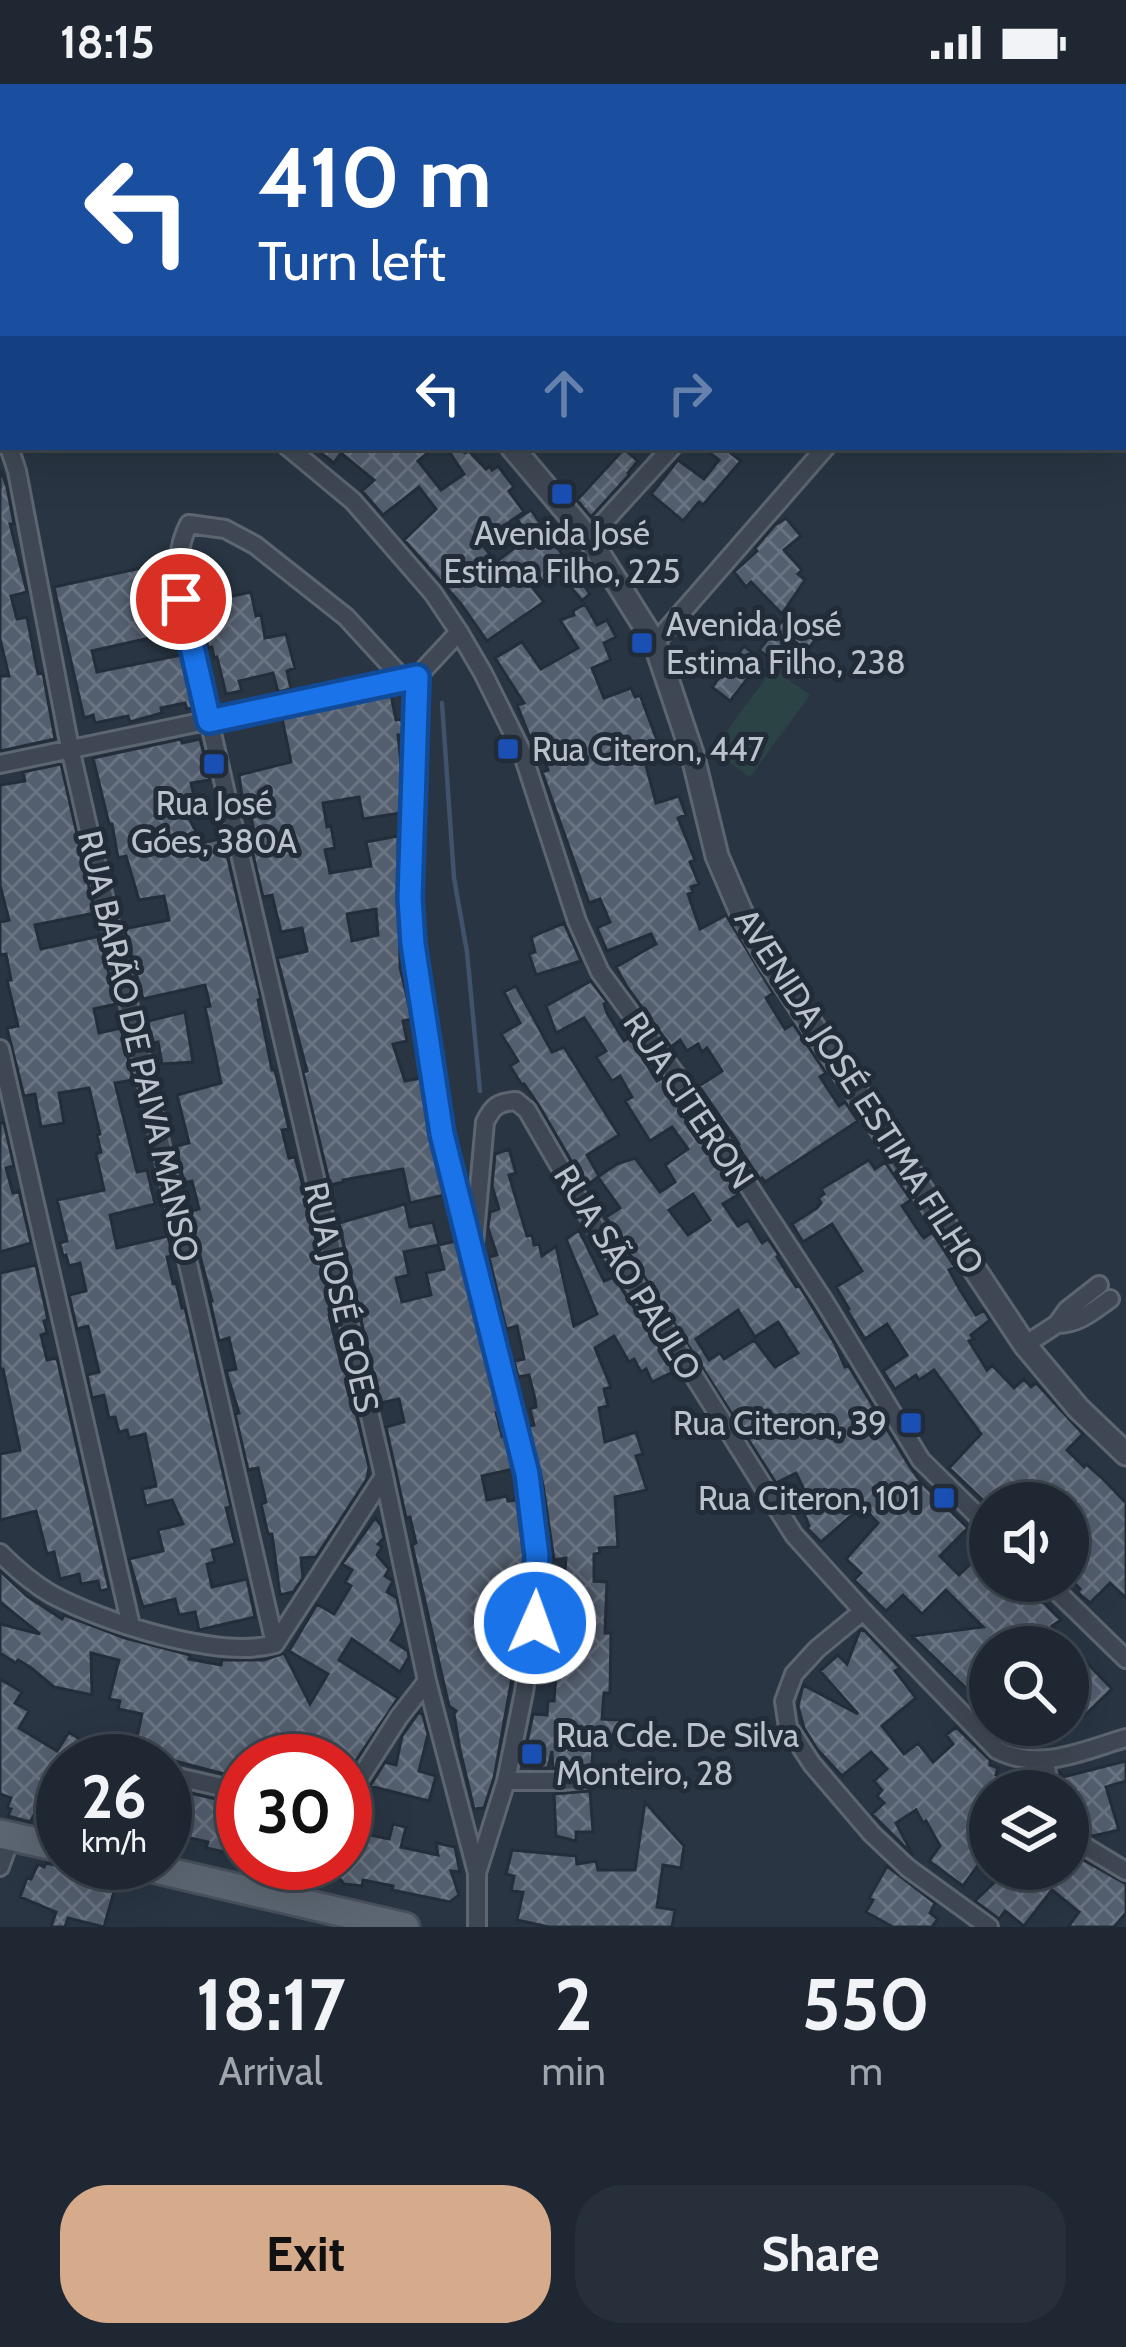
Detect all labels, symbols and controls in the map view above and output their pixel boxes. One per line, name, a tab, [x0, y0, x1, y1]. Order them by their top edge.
text: 18:15	[60, 15, 155, 69]
text: 410 m	[258, 126, 492, 228]
icon: left	[60, 132, 216, 288]
text: Turn left	[258, 228, 446, 294]
icon: left	[405, 360, 471, 426]
icon: ahead	[531, 360, 597, 426]
icon: right	[657, 360, 723, 426]
marker: Avenida José Estima Filho, 225	[549, 481, 575, 507]
place label: Avenida José Estima Filho, 225	[444, 513, 680, 591]
pin	[130, 548, 232, 650]
icon: arrive	[148, 566, 214, 632]
place label: Avenida José Estima Filho, 238	[666, 604, 906, 682]
marker: Avenida José Estima Filho, 238	[629, 630, 655, 656]
place label: Rua Citeron, 447	[532, 729, 765, 769]
marker: Rua Citeron, 447	[495, 736, 521, 762]
marker: Rua José Góes, 380A	[201, 751, 227, 777]
place label: Rua José Góes, 380A	[131, 783, 298, 861]
street label: RUA BARÃO DE PAIVA MANSO	[70, 827, 208, 1265]
street label: AVENIDA JOSÉ ESTIMA FILHO	[727, 901, 993, 1281]
street label: RUA CITERON	[615, 1004, 763, 1196]
street label: RUA SÃO PAULO	[546, 1157, 710, 1387]
street label: RUA JOSÉ GOES	[296, 1178, 388, 1416]
place label: Rua Citeron, 39	[673, 1403, 887, 1443]
marker: Rua Citeron, 39	[898, 1410, 924, 1436]
place label: Rua Citeron, 101	[698, 1478, 920, 1518]
map controls	[969, 1482, 1089, 1890]
button: sound	[969, 1482, 1089, 1602]
marker: Rua Citeron, 101	[931, 1485, 957, 1511]
position arrow	[472, 1560, 598, 1686]
button: search	[969, 1626, 1089, 1746]
place label: Rua Cde. De Silva Monteiro, 28	[556, 1715, 799, 1793]
speed limit sign: 30	[216, 1734, 372, 1890]
marker: Rua Cde. De Silva Monteiro, 28	[519, 1741, 545, 1767]
text: 26	[81, 1760, 147, 1833]
button: layers	[969, 1770, 1089, 1890]
text: km/h	[81, 1823, 147, 1860]
text: 18:17	[196, 1961, 345, 2048]
text: 2	[555, 1961, 593, 2048]
text: 550	[802, 1961, 930, 2048]
text: Arrival	[219, 2047, 323, 2095]
text: min	[541, 2047, 606, 2095]
text: m	[849, 2047, 883, 2095]
button: Exit	[60, 2185, 551, 2323]
button: Share	[575, 2185, 1066, 2323]

